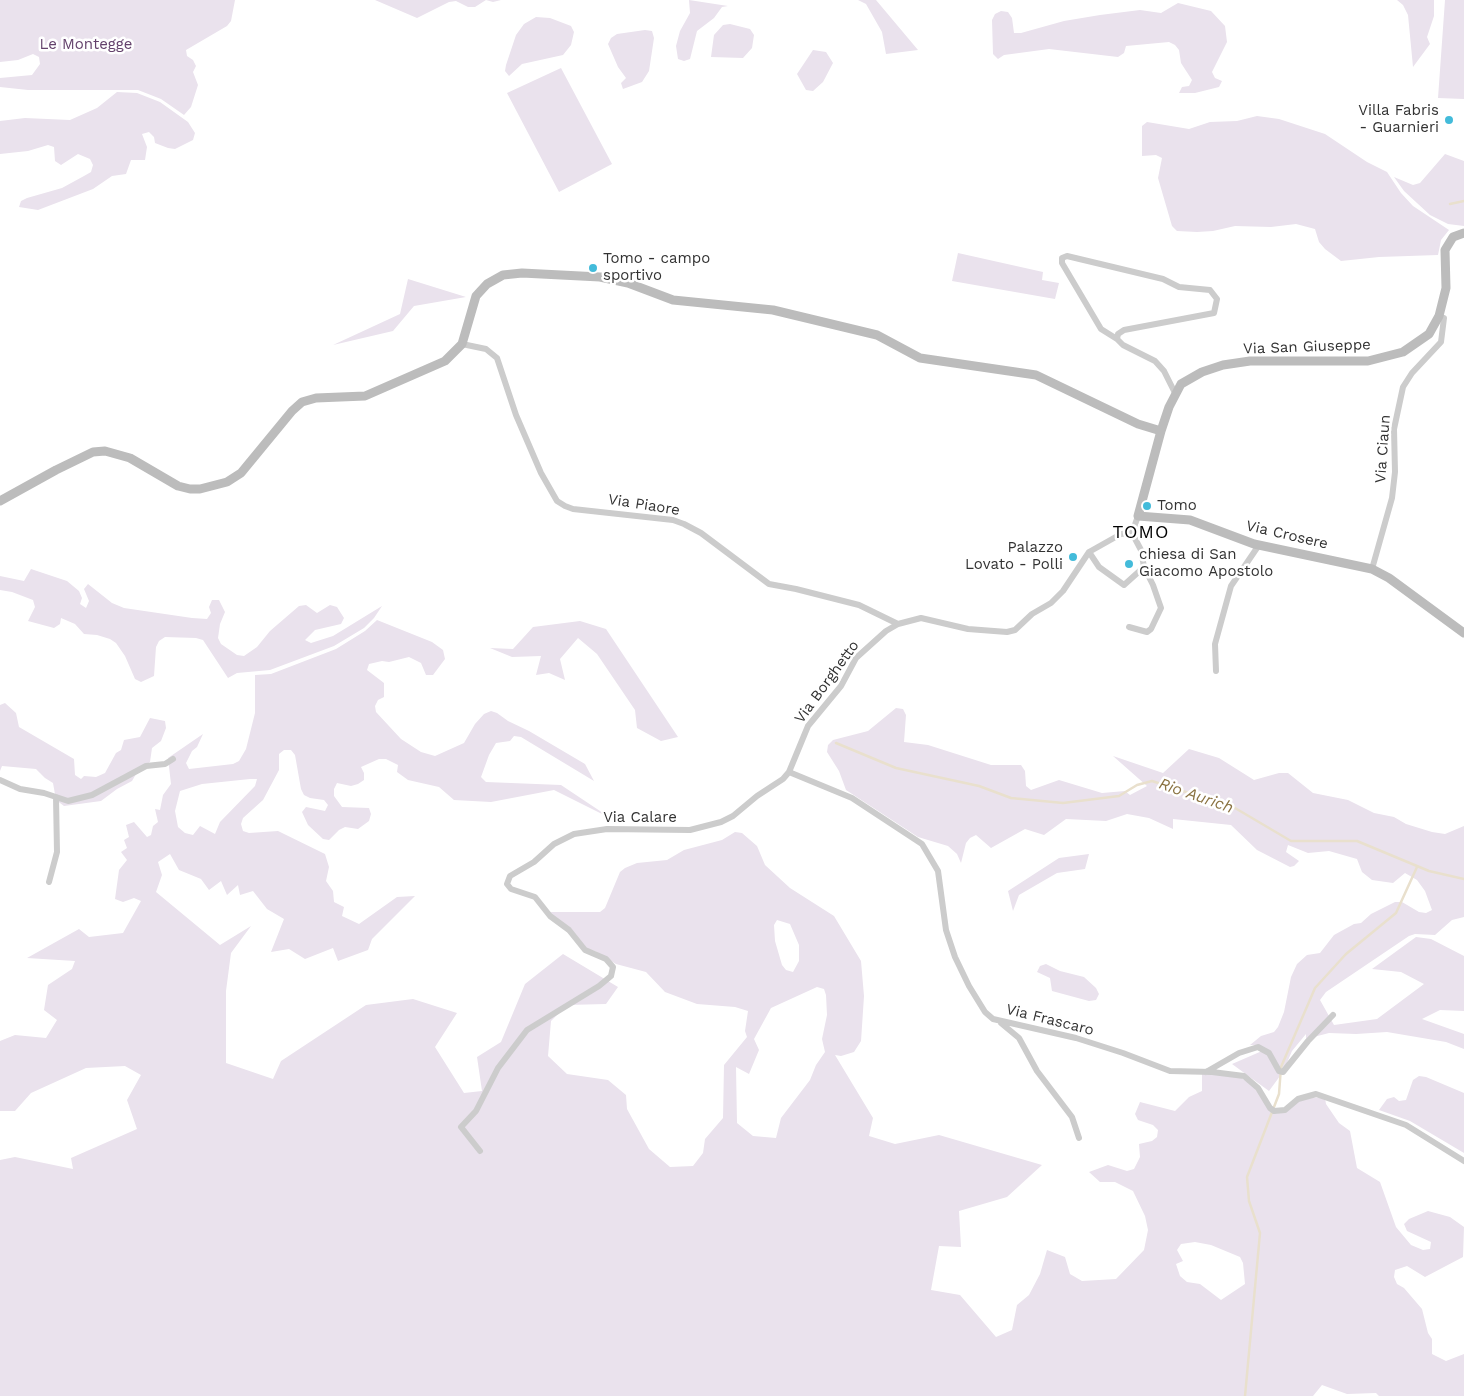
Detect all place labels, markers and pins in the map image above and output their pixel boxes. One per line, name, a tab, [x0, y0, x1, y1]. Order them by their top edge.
place label: Villa Fabris - Guarnieri	[1358, 102, 1439, 137]
marker: Villa Fabris - Guarnieri	[1443, 114, 1455, 126]
place label: Tomo - campo sportivo	[603, 250, 710, 285]
marker: Tomo - campo sportivo	[587, 262, 599, 274]
place label: Tomo	[1157, 497, 1197, 515]
marker: Tomo	[1141, 500, 1153, 512]
place label: Palazzo Lovato - Polli	[965, 539, 1063, 574]
place label: chiesa di San Giacomo Apostolo	[1139, 546, 1273, 581]
marker: Palazzo Lovato - Polli	[1067, 551, 1079, 563]
marker: chiesa di San Giacomo Apostolo	[1123, 558, 1135, 570]

